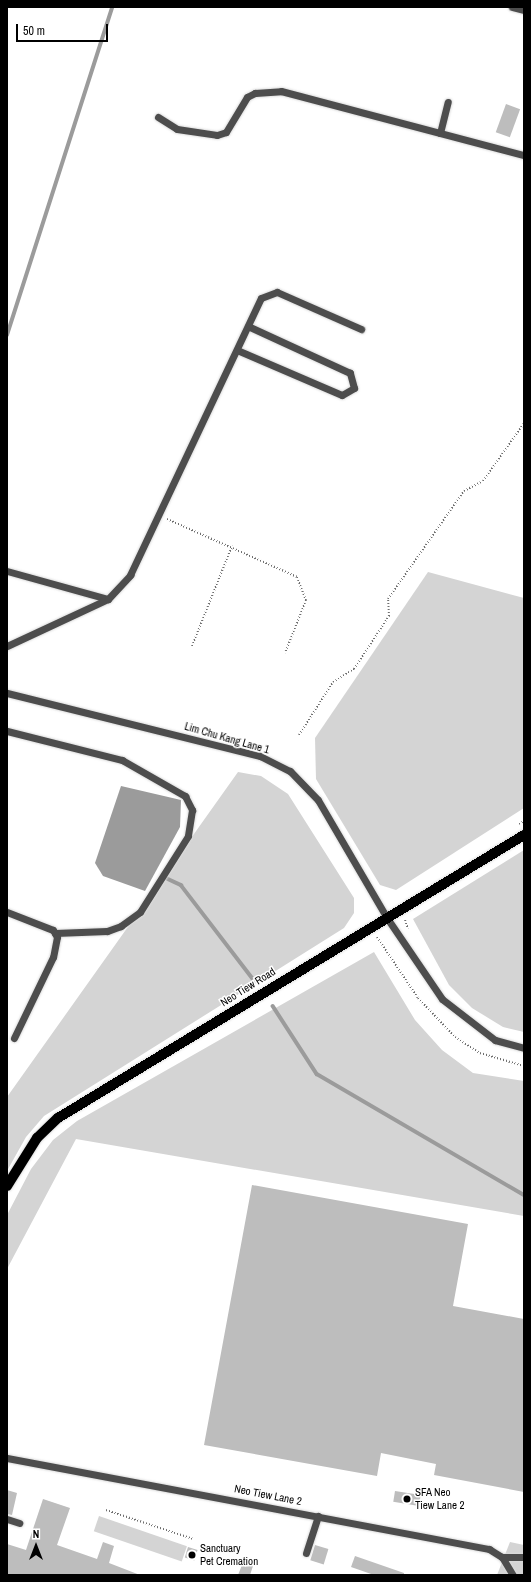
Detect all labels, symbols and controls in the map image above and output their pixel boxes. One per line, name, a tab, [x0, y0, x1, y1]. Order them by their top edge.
scale bar	[18, 16, 110, 42]
text: 50 m	[23, 23, 45, 39]
street label: Lim Chu Kang Lane 1	[183, 720, 271, 756]
street label: Neo Tiew Road	[218, 965, 278, 1009]
street label: Neo Tiew Lane 2	[233, 1482, 303, 1508]
place label: SFA Neo Tiew Lane 2	[415, 1486, 464, 1512]
marker: SFA Neo Tiew Lane 2	[402, 1494, 412, 1504]
north arrow	[16, 1526, 56, 1566]
text: N	[33, 1527, 39, 1541]
place label: Sanctuary Pet Cremation	[200, 1542, 258, 1568]
marker: Sanctuary Pet Cremation	[187, 1550, 197, 1560]

